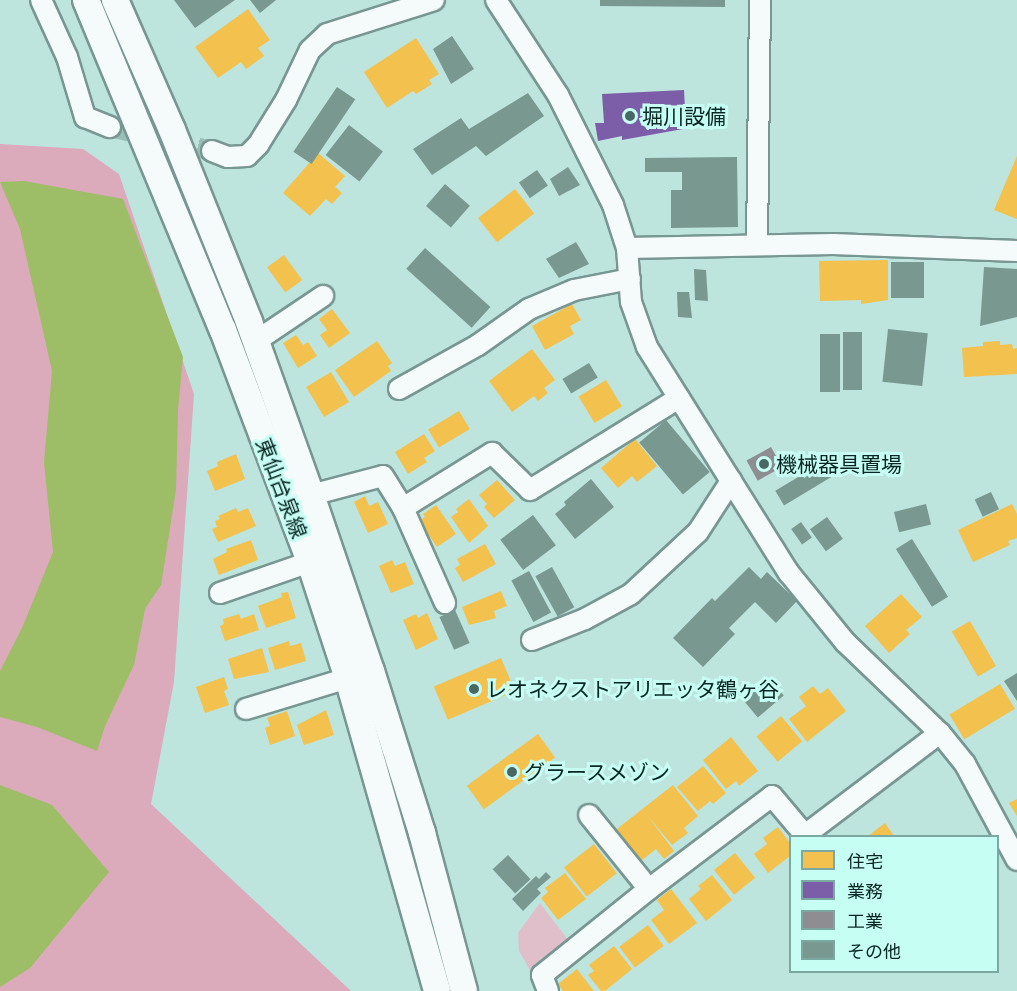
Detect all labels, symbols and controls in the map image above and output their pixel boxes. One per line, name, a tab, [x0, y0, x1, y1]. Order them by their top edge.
place label: 堀川設備	[642, 103, 726, 129]
marker: 堀川設備	[623, 109, 637, 123]
street label: 東仙台泉線	[251, 434, 313, 542]
place label: 機械器具置場	[776, 451, 902, 477]
marker: 機械器具置場	[757, 457, 771, 471]
place label: レオネクストアリエッタ鶴ヶ谷	[486, 676, 780, 702]
marker: レオネクストアリエッタ鶴ヶ谷	[467, 682, 481, 696]
place label: グラースメゾン	[524, 759, 671, 785]
marker: グラースメゾン	[505, 765, 519, 779]
legend	[789, 835, 999, 973]
text: 住宅	[847, 850, 883, 872]
text: 業務	[847, 880, 883, 902]
text: 工業	[847, 910, 883, 932]
text: その他	[847, 940, 901, 962]

